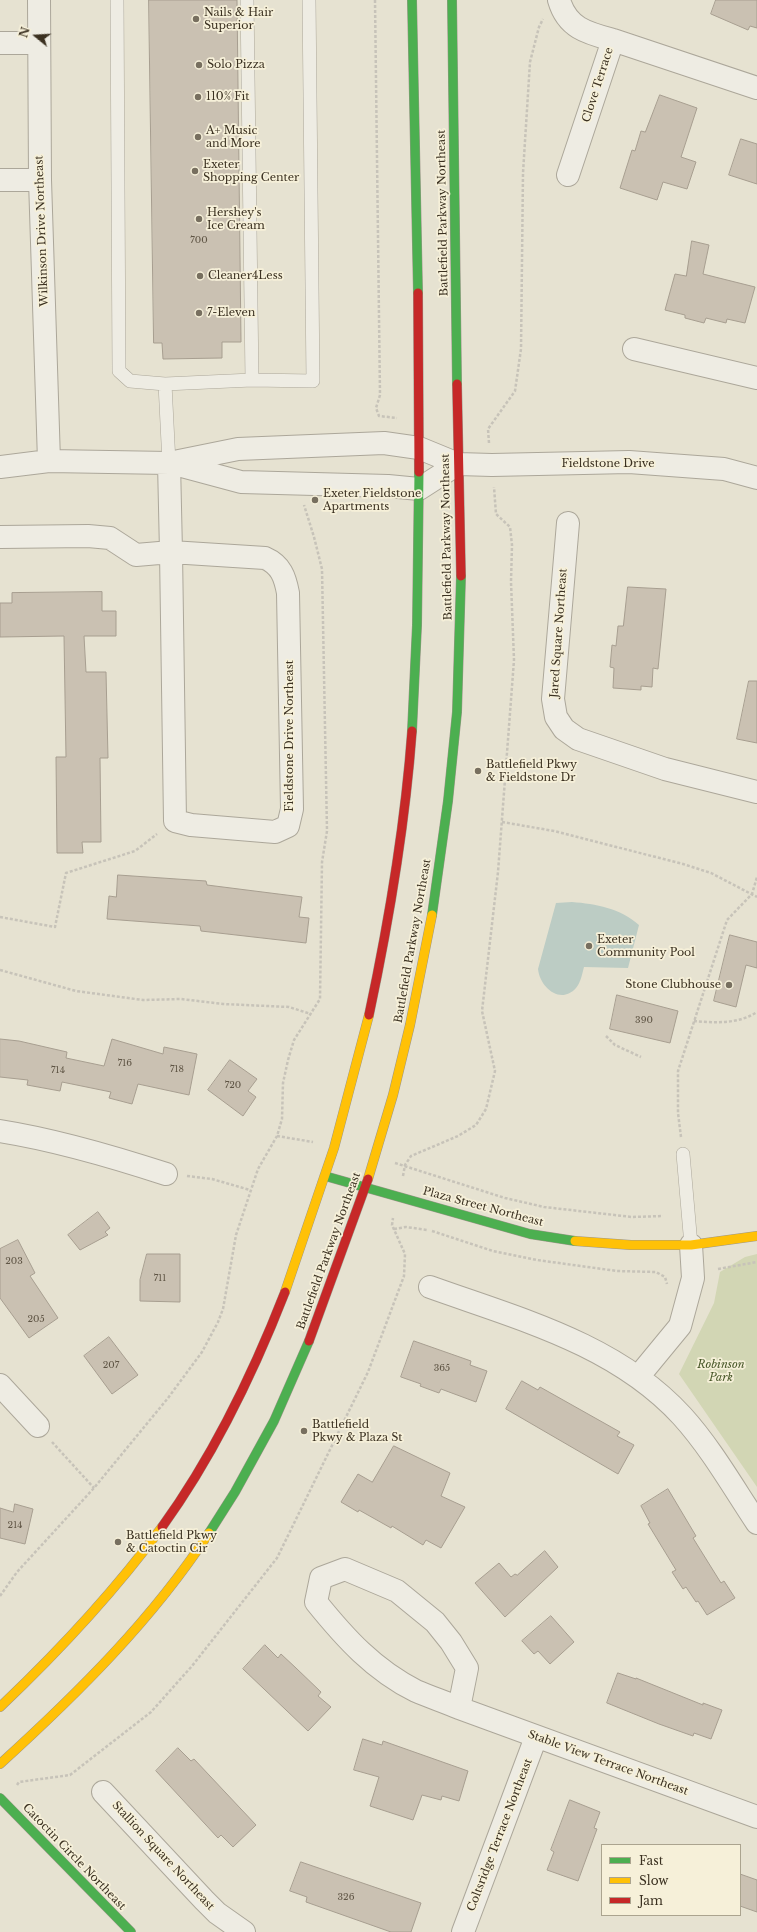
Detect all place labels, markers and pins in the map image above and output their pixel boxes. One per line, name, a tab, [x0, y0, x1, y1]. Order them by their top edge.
place label: Nails & Hair Superior	[204, 6, 273, 32]
marker: Nails & Hair Superior	[191, 14, 201, 24]
place label: Solo Pizza	[207, 58, 265, 72]
marker: Solo Pizza	[194, 60, 204, 70]
place label: 110% Fit	[206, 90, 249, 104]
marker: 110% Fit	[193, 92, 203, 102]
place label: A+ Music and More	[206, 124, 261, 150]
marker: A+ Music and More	[193, 132, 203, 142]
place label: Exeter Shopping Center	[203, 158, 299, 184]
marker: Exeter Shopping Center	[190, 166, 200, 176]
place label: Hershey's Ice Cream	[207, 206, 265, 232]
marker: Hershey's Ice Cream	[194, 214, 204, 224]
place label: Cleaner4Less	[208, 269, 283, 283]
marker: Cleaner4Less	[195, 271, 205, 281]
place label: 7-Eleven	[207, 306, 255, 320]
marker: 7-Eleven	[194, 308, 204, 318]
place label: Exeter Fieldstone Apartments	[323, 487, 421, 513]
marker: Exeter Fieldstone Apartments	[310, 495, 320, 505]
place label: Battlefield Pkwy & Fieldstone Dr	[486, 758, 577, 784]
marker: Battlefield Pkwy & Fieldstone Dr	[473, 766, 483, 776]
place label: Exeter Community Pool	[597, 933, 695, 959]
marker: Exeter Community Pool	[584, 941, 594, 951]
place label: Stone Clubhouse	[625, 978, 721, 992]
marker: Stone Clubhouse	[724, 980, 734, 990]
place label: Battlefield Pkwy & Plaza St	[312, 1418, 403, 1444]
marker: Battlefield Pkwy & Plaza St	[299, 1426, 309, 1436]
place label: Battlefield Pkwy & Catoctin Cir	[126, 1529, 217, 1555]
marker: Battlefield Pkwy & Catoctin Cir	[113, 1537, 123, 1547]

